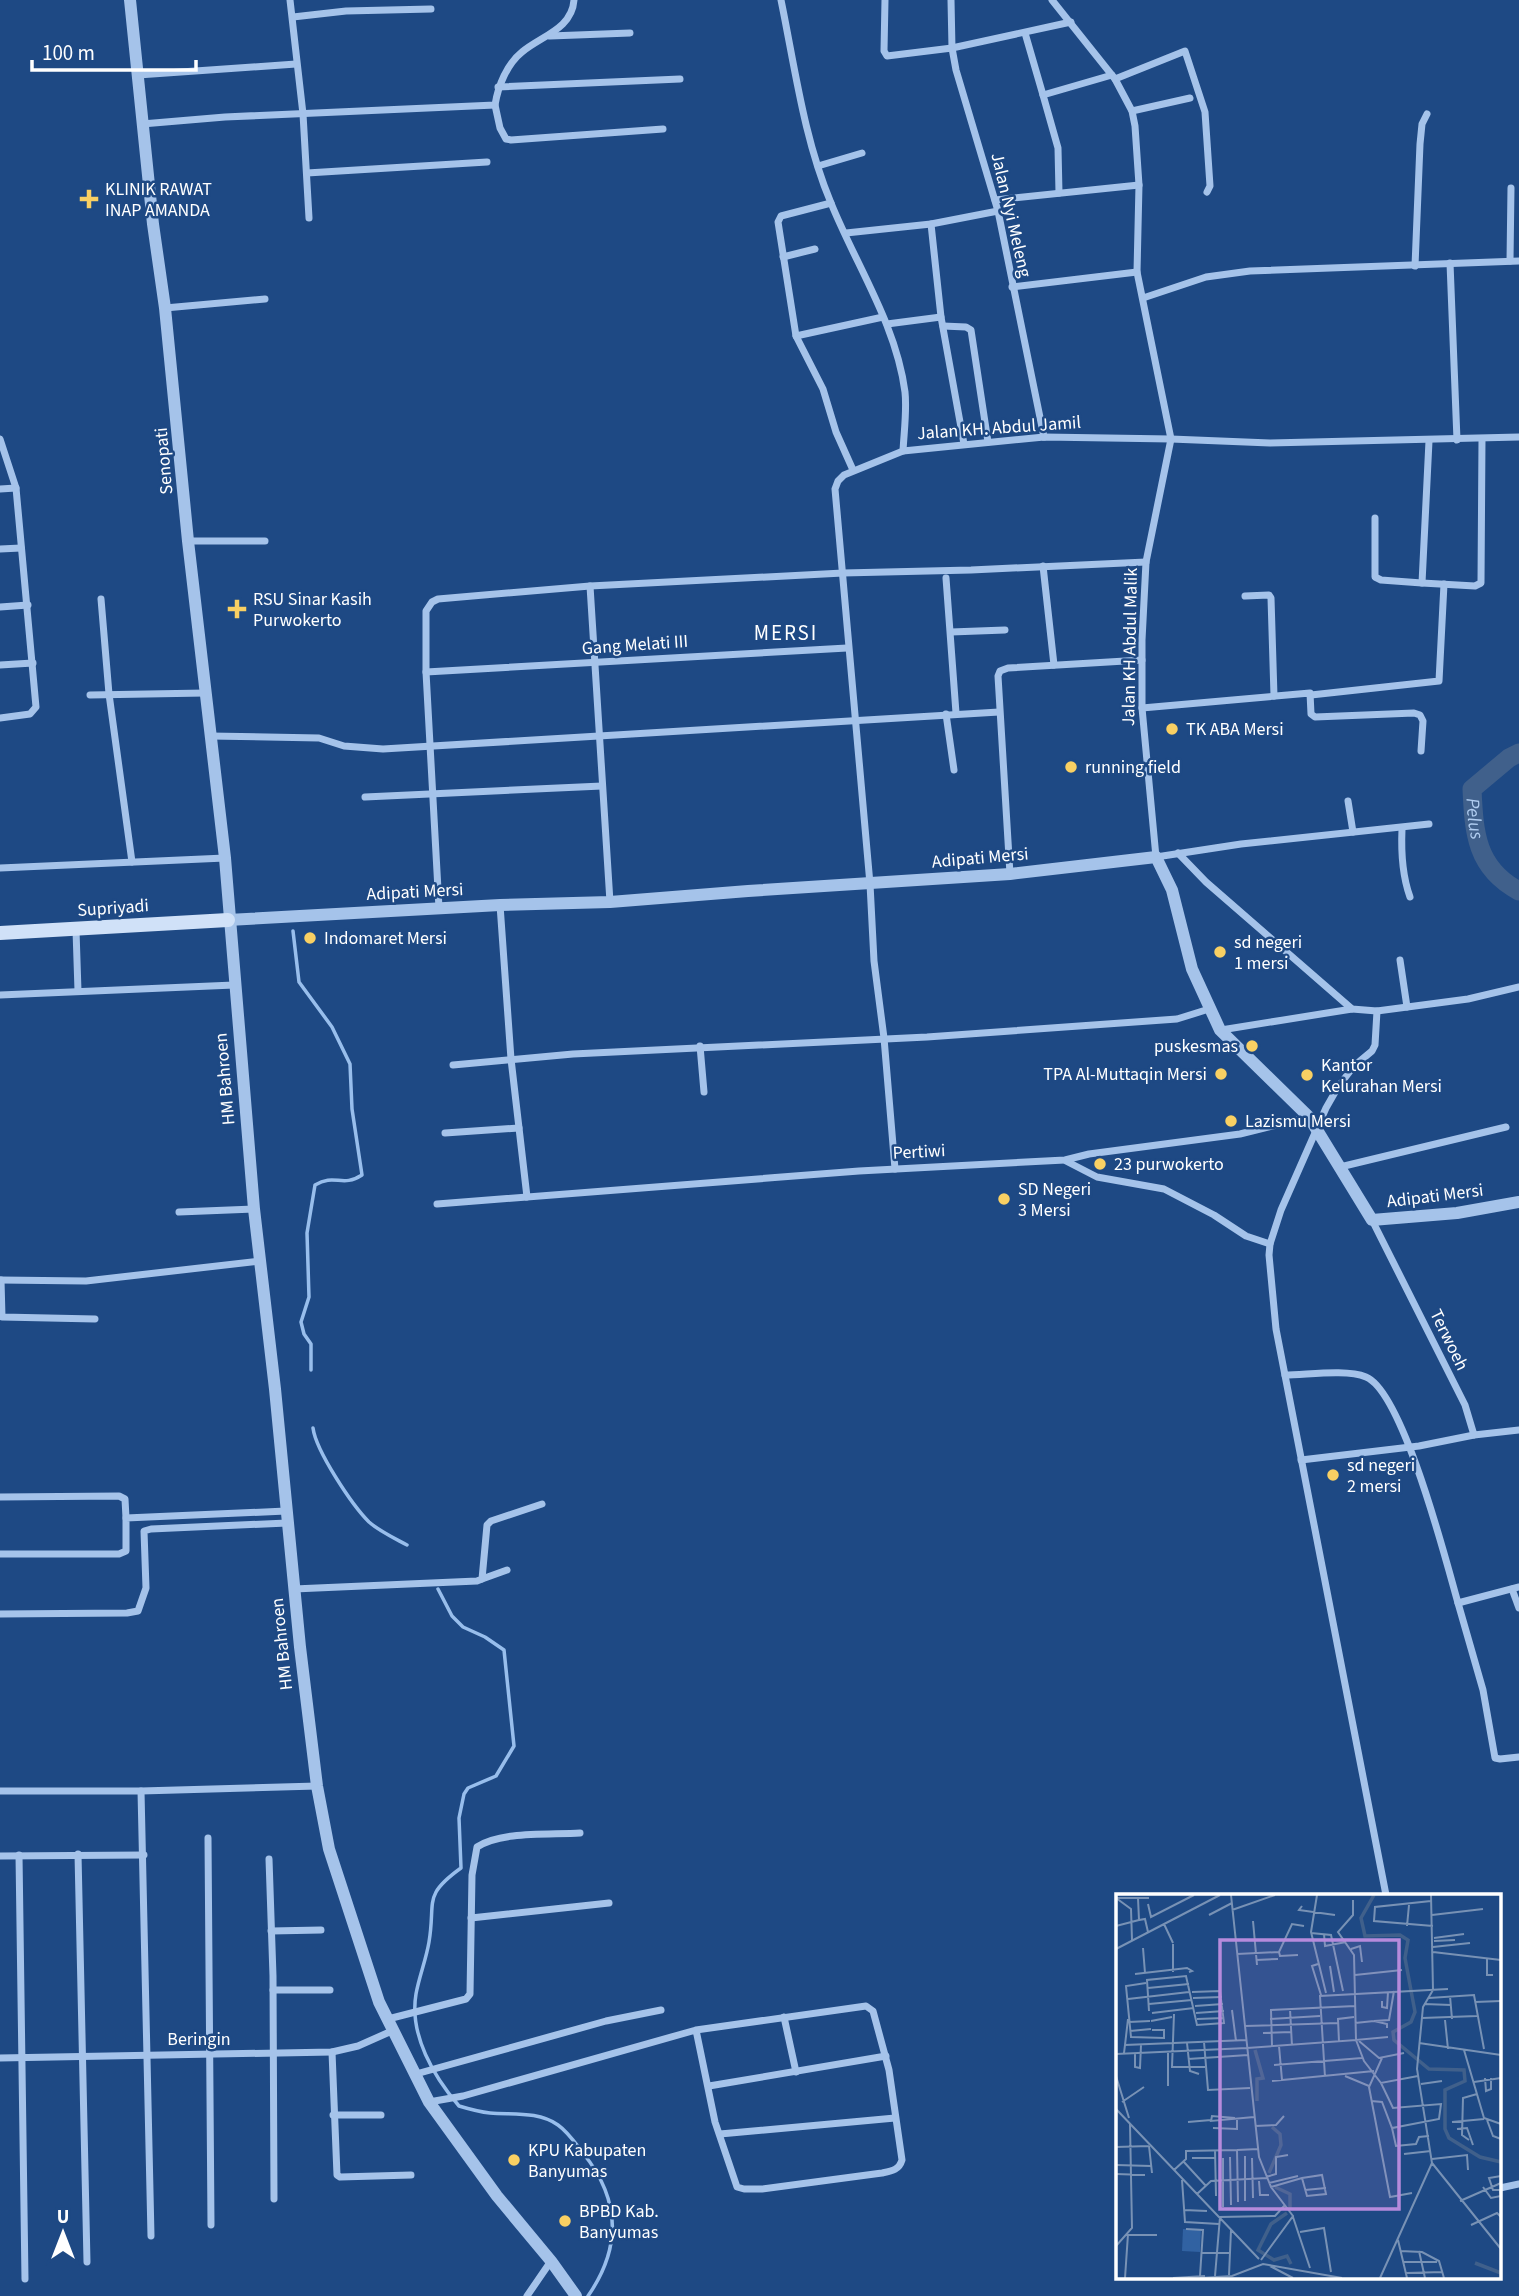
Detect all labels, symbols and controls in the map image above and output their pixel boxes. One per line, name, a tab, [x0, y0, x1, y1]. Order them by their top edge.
scale bar	[32, 28, 196, 72]
text: 100 m	[42, 38, 95, 68]
street label: Jalan Nyi Meleng	[984, 150, 1038, 280]
place label: KLINIK RAWAT INAP AMANDA	[105, 177, 212, 223]
marker: KLINIK RAWAT INAP AMANDA	[79, 189, 99, 209]
street label: Jalan KH. Abdul Jamil	[916, 410, 1082, 446]
street label: Senopati	[149, 426, 179, 496]
street label: Jalan KH Abdul Malik	[1116, 568, 1144, 726]
place label: RSU Sinar Kasih Purwokerto	[253, 587, 372, 633]
marker: RSU Sinar Kasih Purwokerto	[227, 599, 247, 619]
district label: MERSI	[754, 618, 818, 648]
street label: Gang Melati III	[581, 629, 689, 661]
place label: TK ABA Mersi	[1186, 717, 1284, 742]
marker: TK ABA Mersi	[1164, 721, 1180, 737]
place label: running field	[1085, 755, 1181, 780]
marker: running field	[1063, 759, 1079, 775]
water label: Pelus	[1459, 797, 1491, 842]
street label: Adipati Mersi	[931, 841, 1029, 875]
street label: Adipati Mersi	[366, 877, 464, 907]
street label: Supriyadi	[76, 893, 150, 923]
place label: Indomaret Mersi	[324, 926, 447, 951]
marker: Indomaret Mersi	[302, 930, 318, 946]
place label: sd negeri 1 mersi	[1234, 930, 1302, 976]
marker: sd negeri 1 mersi	[1212, 944, 1228, 960]
street label: HM Bahroen	[209, 1032, 241, 1126]
place label: puskesmas	[1154, 1034, 1238, 1059]
marker: puskesmas	[1244, 1038, 1260, 1054]
place label: Kantor Kelurahan Mersi	[1321, 1053, 1442, 1099]
place label: TPA Al-Muttaqin Mersi	[1043, 1062, 1207, 1087]
marker: TPA Al-Muttaqin Mersi	[1213, 1066, 1229, 1082]
marker: Kantor Kelurahan Mersi	[1299, 1067, 1315, 1083]
place label: Lazismu Mersi	[1245, 1109, 1351, 1134]
marker: Lazismu Mersi	[1223, 1113, 1239, 1129]
street label: Pertiwi	[892, 1138, 946, 1166]
place label: 23 purwokerto	[1114, 1152, 1224, 1177]
marker: 23 purwokerto	[1092, 1156, 1108, 1172]
place label: SD Negeri 3 Mersi	[1018, 1177, 1091, 1223]
street label: Adipati Mersi	[1385, 1178, 1485, 1214]
marker: SD Negeri 3 Mersi	[996, 1191, 1012, 1207]
street label: Terwoeh	[1423, 1305, 1475, 1375]
place label: sd negeri 2 mersi	[1347, 1453, 1415, 1499]
marker: sd negeri 2 mersi	[1325, 1467, 1341, 1483]
street label: HM Bahroen	[265, 1597, 299, 1691]
inset map	[1116, 1894, 1502, 2278]
street label: Beringin	[167, 2027, 231, 2052]
place label: KPU Kabupaten Banyumas	[528, 2138, 646, 2184]
marker: KPU Kabupaten Banyumas	[506, 2152, 522, 2168]
north arrow	[28, 2198, 98, 2268]
place label: BPBD Kab. Banyumas	[579, 2199, 659, 2245]
text: U	[57, 2204, 69, 2231]
marker: BPBD Kab. Banyumas	[557, 2213, 573, 2229]

